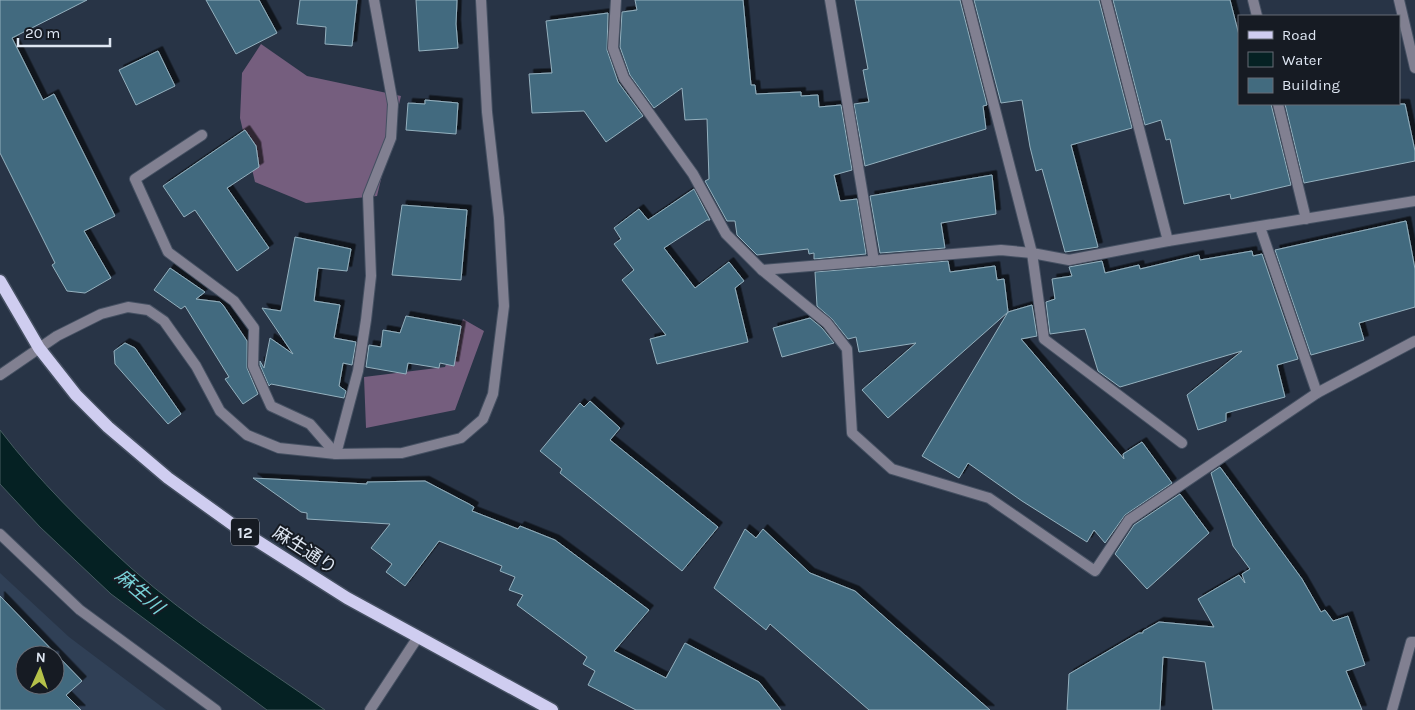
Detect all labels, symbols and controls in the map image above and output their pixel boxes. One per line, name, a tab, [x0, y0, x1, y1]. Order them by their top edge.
scale bar	[18, 15, 110, 47]
legend	[1238, 15, 1400, 105]
text: 20 m	[25, 24, 60, 42]
text: Road	[1282, 26, 1317, 44]
text: Water	[1282, 51, 1323, 69]
text: Building	[1282, 76, 1340, 94]
road number: 12	[231, 518, 259, 546]
street label: 麻生通り	[269, 521, 341, 579]
water label: 麻生川	[111, 565, 170, 620]
north arrow	[15, 645, 65, 695]
text: N	[35, 649, 46, 666]

